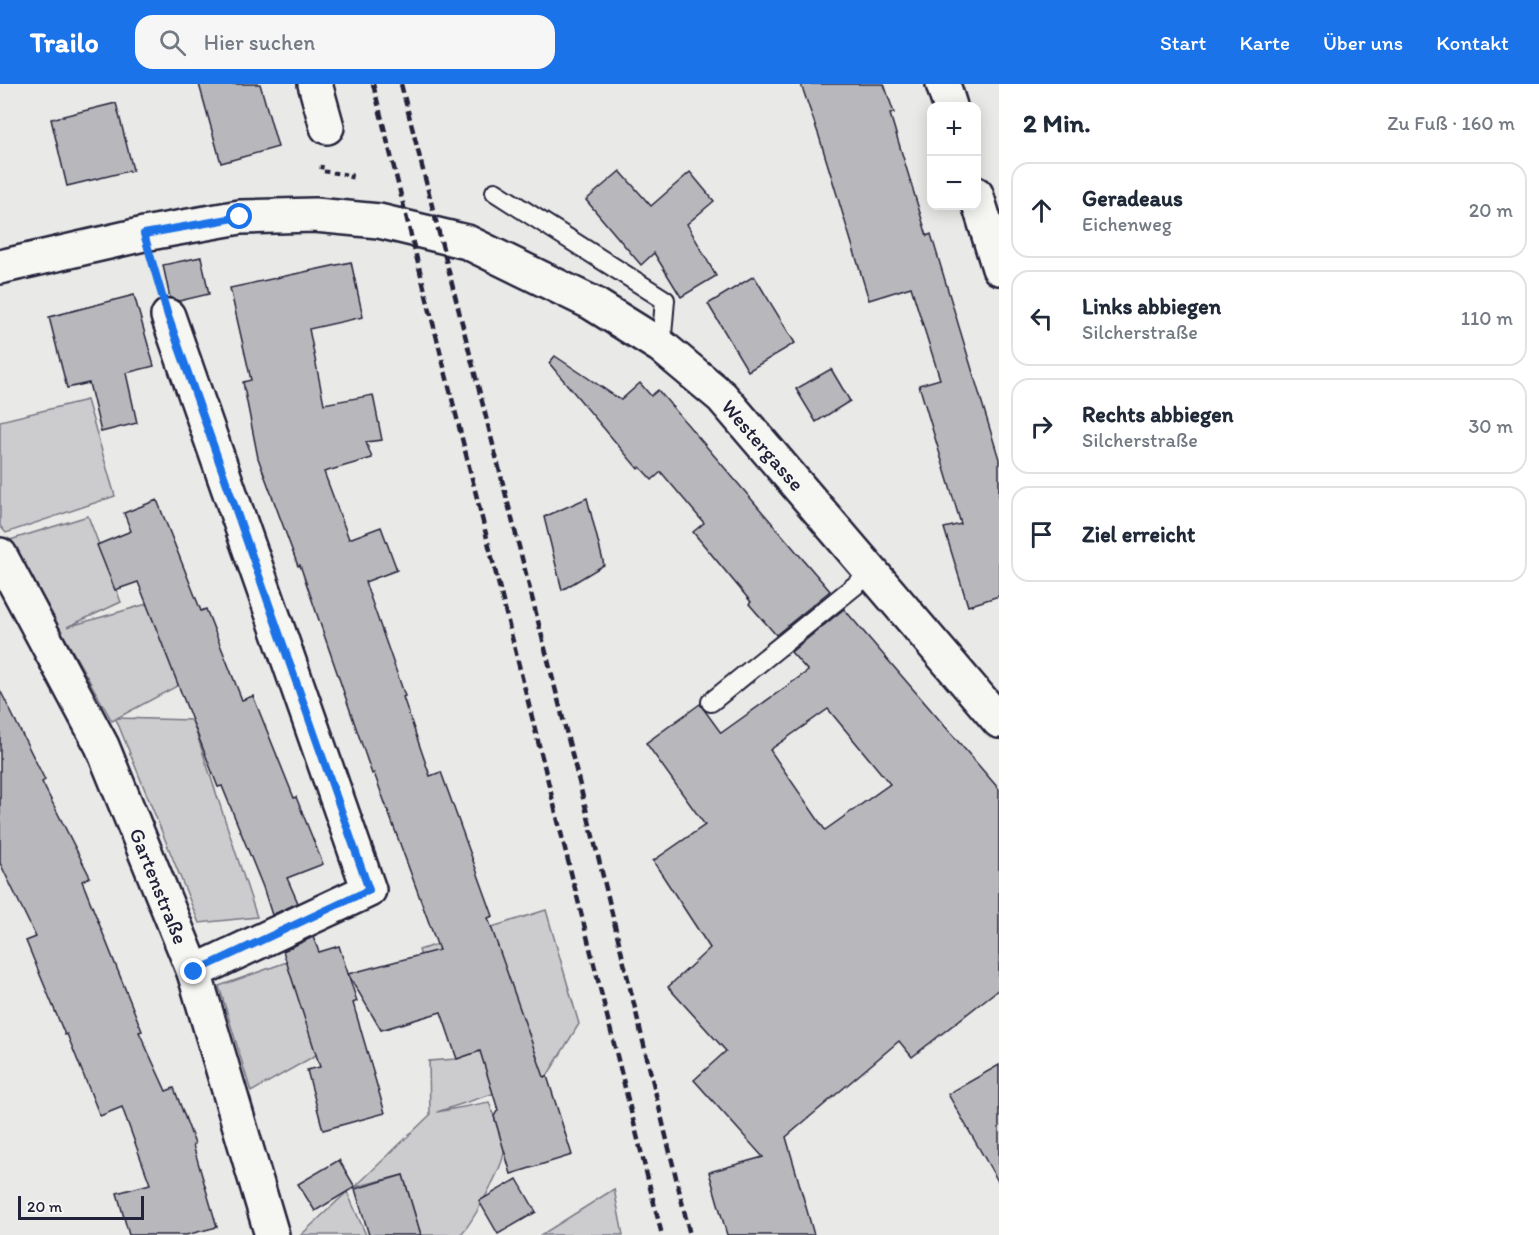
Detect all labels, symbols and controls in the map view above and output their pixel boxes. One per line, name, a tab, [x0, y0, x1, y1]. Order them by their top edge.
search box	[135, 15, 555, 69]
text: Trailo	[30, 25, 99, 59]
icon: search	[156, 26, 189, 59]
text: Hier suchen	[204, 29, 315, 56]
text: Start	[1160, 30, 1206, 55]
text: Karte	[1239, 30, 1290, 55]
text: Über uns	[1323, 30, 1403, 55]
text: Kontakt	[1436, 30, 1509, 55]
map controls	[927, 102, 981, 210]
button: +	[927, 102, 981, 156]
text: 2 Min.	[1023, 107, 1091, 139]
text: Zu Fuß · 160 m	[1387, 111, 1515, 135]
button: −	[927, 156, 981, 210]
text: Geradeaus	[1082, 185, 1183, 212]
icon: ahead	[1025, 194, 1058, 227]
text: 20 m	[1469, 198, 1513, 222]
route start	[226, 203, 252, 229]
text: Eichenweg	[1082, 212, 1172, 236]
text: Links abbiegen	[1082, 293, 1221, 320]
icon: left	[1025, 302, 1058, 335]
text: 110 m	[1461, 306, 1513, 330]
text: Silcherstraße	[1082, 320, 1198, 344]
street label: Westergasse	[716, 394, 810, 496]
text: Rechts abbiegen	[1082, 401, 1234, 428]
icon: right	[1025, 410, 1058, 443]
text: 30 m	[1468, 414, 1513, 438]
text: Silcherstraße	[1082, 428, 1198, 452]
icon: arrive	[1025, 518, 1058, 551]
text: Ziel erreicht	[1082, 521, 1195, 548]
street label: Gartenstraße	[124, 824, 194, 948]
route end	[180, 958, 206, 984]
scale bar	[18, 1193, 144, 1220]
text: 20 m	[27, 1197, 62, 1216]

